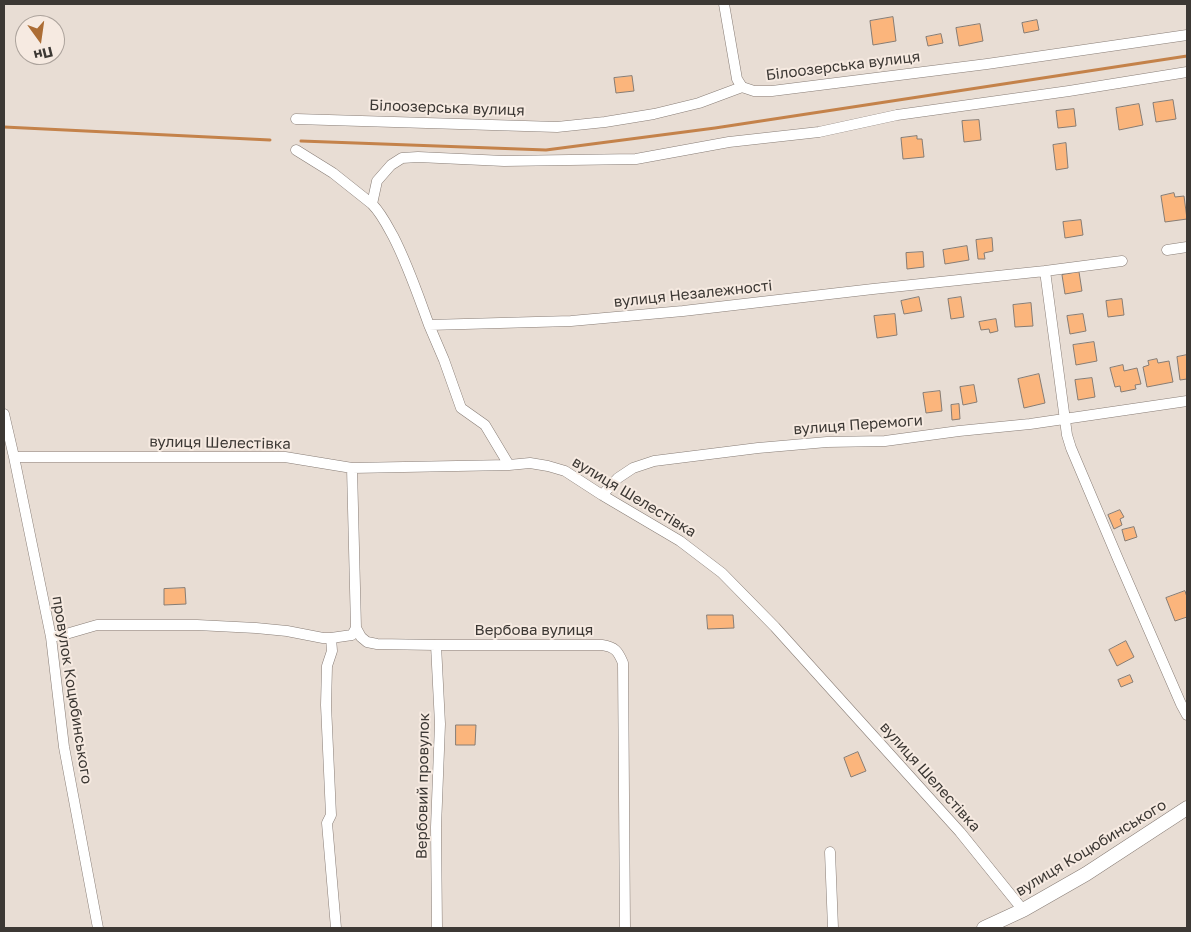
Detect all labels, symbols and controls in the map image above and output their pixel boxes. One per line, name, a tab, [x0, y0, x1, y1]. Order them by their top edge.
north arrow	[15, 15, 65, 65]
text: Пн	[32, 44, 55, 65]
street label: Білоозерська вулиця	[765, 48, 921, 84]
street label: Білоозерська вулиця	[369, 96, 525, 120]
street label: вулиця Незалежності	[613, 277, 773, 311]
street label: вулиця Перемоги	[793, 411, 923, 439]
street label: вулиця Шелестівка	[149, 433, 291, 453]
street label: вулиця Шелестівка	[569, 453, 699, 541]
street label: провулок Коцюбинського	[48, 595, 96, 785]
street label: Вербова вулиця	[475, 621, 593, 639]
street label: Вербовий провулок	[413, 713, 433, 859]
street label: вулиця Шелестівка	[876, 718, 984, 836]
street label: вулиця Коцюбинського	[1012, 796, 1170, 900]

